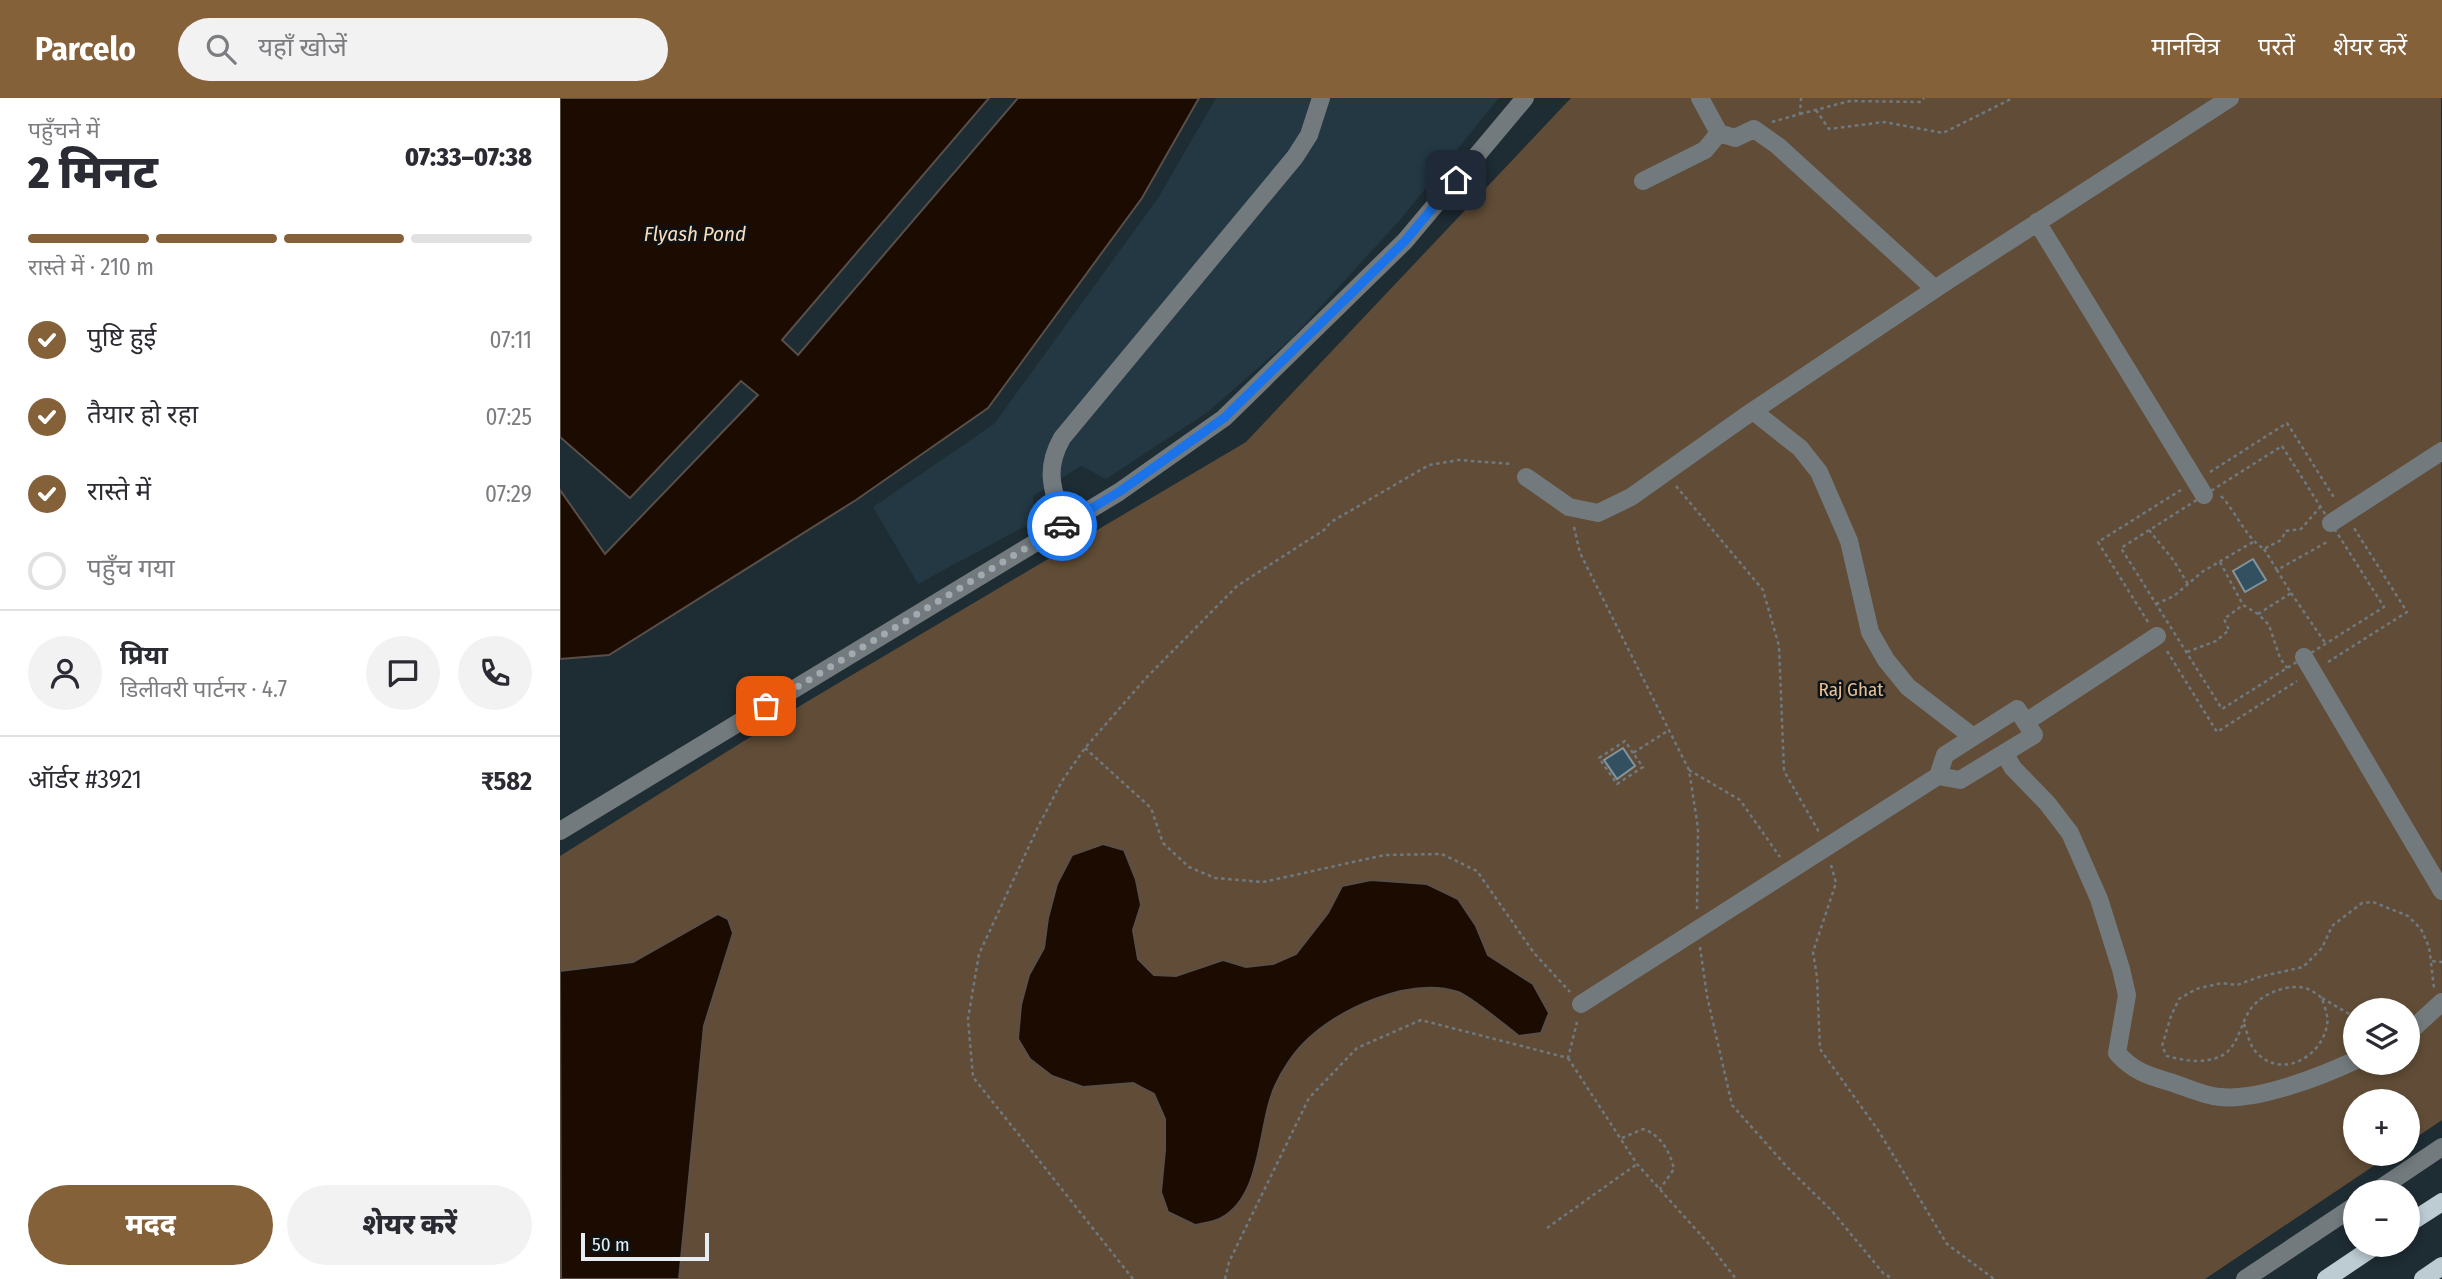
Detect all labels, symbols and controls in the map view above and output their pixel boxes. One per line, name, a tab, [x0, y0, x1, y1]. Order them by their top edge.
search box	[178, 18, 668, 81]
text: Parcelo	[35, 29, 136, 69]
icon: search	[202, 30, 240, 68]
text: यहाँ खोजें	[258, 32, 347, 63]
text: मानचित्र	[2151, 33, 2220, 61]
text: परतें	[2258, 33, 2295, 61]
text: शेयर करें	[2333, 33, 2407, 61]
text: पहुँचने में	[28, 116, 100, 144]
text: 07:33–07:38	[405, 142, 532, 173]
text: 2 मिनट	[28, 145, 158, 200]
pin	[1426, 150, 1486, 210]
icon: home	[1437, 161, 1475, 199]
water label: Flyash Pond	[644, 221, 746, 247]
text: रास्ते में · 210 m	[28, 253, 154, 281]
icon: check	[28, 321, 66, 359]
text: पुष्टि हुई	[87, 322, 156, 353]
text: 07:11	[490, 326, 532, 354]
icon: check	[28, 398, 66, 436]
text: तैयार हो रहा	[87, 399, 198, 430]
text: 07:25	[486, 403, 532, 431]
icon: check	[28, 475, 66, 513]
text: रास्ते में	[87, 476, 151, 507]
text: 07:29	[485, 480, 532, 508]
courier	[1027, 491, 1097, 561]
icon: car	[1043, 507, 1081, 545]
text: पहुँच गया	[87, 553, 175, 584]
button: person	[28, 636, 102, 710]
button: chat	[366, 636, 440, 710]
button: phone	[458, 636, 532, 710]
text: प्रिया	[120, 640, 168, 671]
text: डिलीवरी पार्टनर · 4.7	[120, 675, 287, 703]
pin	[736, 676, 796, 736]
park label: Raj Ghat	[1819, 678, 1884, 701]
icon: bag	[747, 687, 785, 725]
text: ऑर्डर #3921	[28, 764, 142, 795]
text: ₹582	[481, 766, 532, 797]
map controls	[2343, 998, 2420, 1257]
button: layers	[2343, 998, 2420, 1075]
button: +	[2343, 1089, 2420, 1166]
button: −	[2343, 1180, 2420, 1257]
button: मदद	[28, 1185, 273, 1265]
button: शेयर करें	[287, 1185, 532, 1265]
scale bar	[581, 1230, 709, 1262]
text: 50 m	[592, 1233, 630, 1256]

